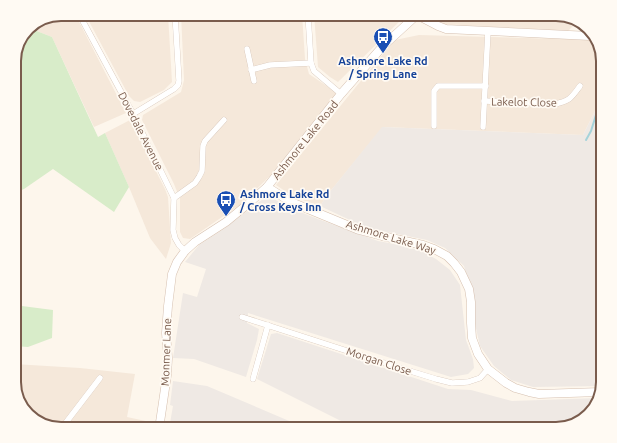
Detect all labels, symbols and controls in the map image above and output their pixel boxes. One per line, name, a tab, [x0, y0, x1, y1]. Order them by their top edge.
bus stop icon: Ashmore Lake Rd / Spring Lane	[372, 26, 394, 54]
place label: Ashmore Lake Rd / Spring Lane	[338, 55, 428, 80]
street label: Dovedale Avenue	[116, 90, 166, 172]
street label: Lakelot Close	[491, 95, 557, 109]
street label: Ashmore Lake Road	[270, 98, 340, 182]
place label: Ashmore Lake Rd / Cross Keys Inn	[239, 188, 329, 213]
bus stop icon: Ashmore Lake Rd / Cross Keys Inn	[215, 189, 237, 217]
street label: Ashmore Lake Way	[345, 218, 438, 257]
street label: Monmer Lane	[159, 318, 173, 386]
street label: Morgan Close	[345, 345, 413, 377]

